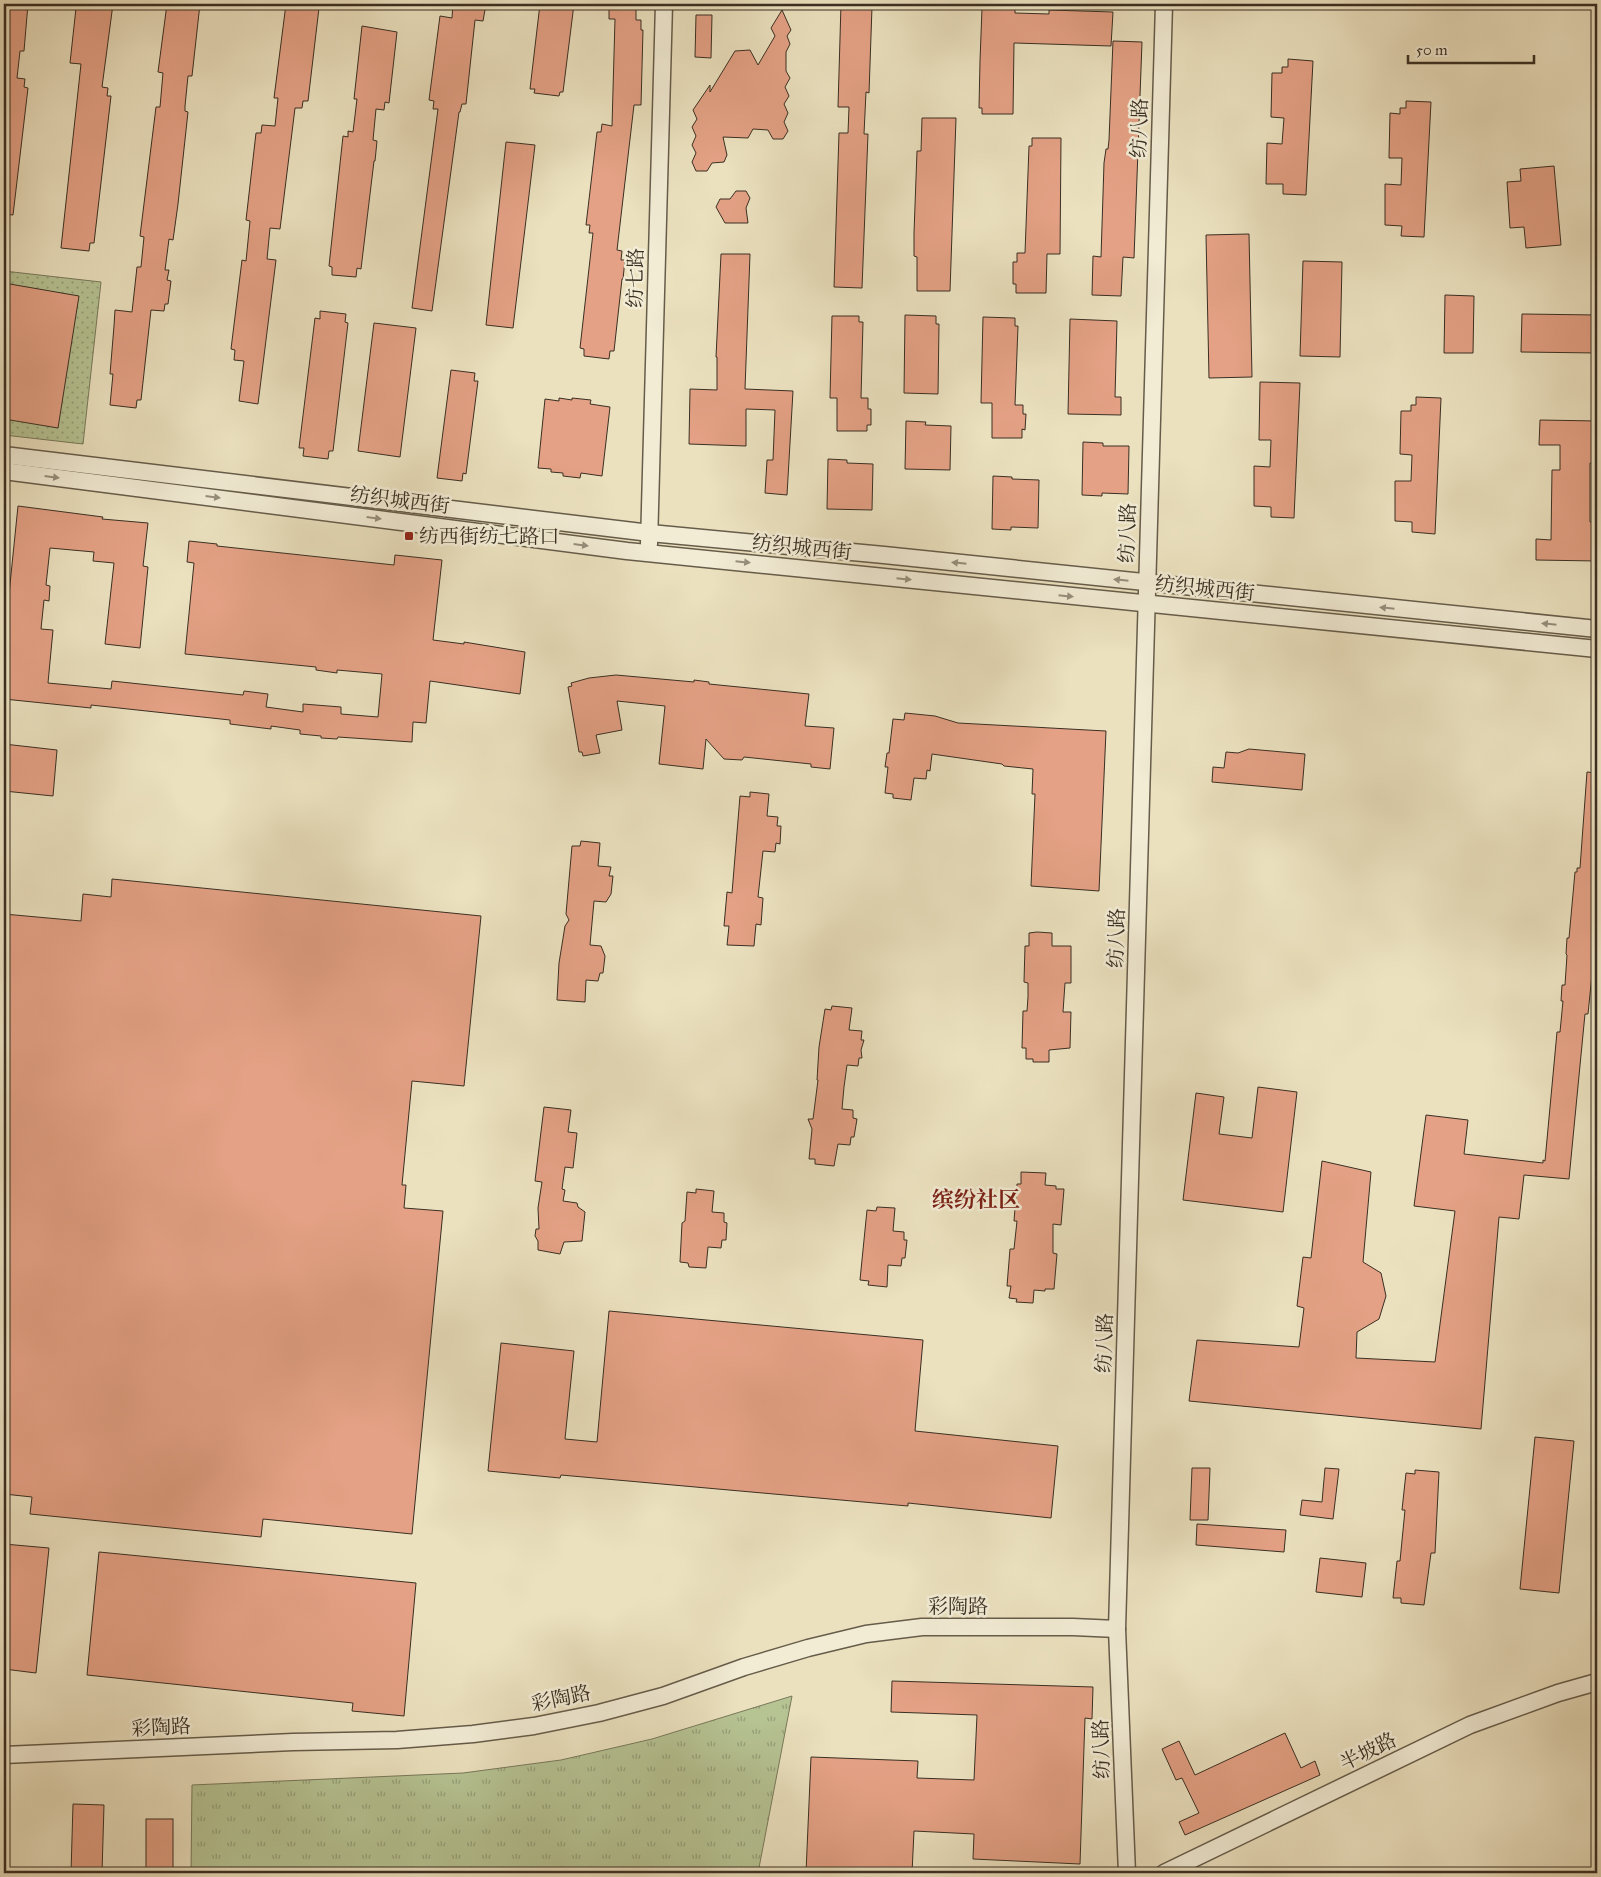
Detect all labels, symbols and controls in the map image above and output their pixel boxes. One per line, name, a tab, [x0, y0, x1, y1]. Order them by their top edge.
scale bar	[1408, 32, 1535, 64]
text: 50 m	[1416, 41, 1448, 59]
street label: 纺八路	[1126, 98, 1152, 158]
street label: 纺七路	[622, 248, 648, 308]
one-way arrow	[44, 473, 60, 481]
street label: 纺织城西街	[349, 482, 451, 518]
one-way arrow	[206, 494, 222, 502]
street label: 纺八路	[1114, 503, 1140, 563]
one-way arrow	[367, 514, 383, 522]
place label: 纺西街纺七路口	[419, 524, 559, 548]
marker: 纺西街纺七路口	[403, 530, 415, 542]
street label: 纺织城西街	[751, 530, 853, 564]
one-way arrow	[574, 541, 590, 549]
one-way arrow	[735, 559, 751, 567]
one-way arrow	[951, 559, 967, 567]
street label: 纺织城西街	[1154, 571, 1256, 605]
one-way arrow	[897, 575, 913, 583]
one-way arrow	[1113, 576, 1129, 584]
one-way arrow	[1058, 592, 1074, 600]
one-way arrow	[1379, 604, 1395, 612]
one-way arrow	[1540, 620, 1556, 628]
street label: 纺八路	[1103, 908, 1129, 968]
district label: 缤纷社区	[932, 1186, 1020, 1213]
street label: 纺八路	[1091, 1313, 1117, 1373]
street label: 彩陶路	[928, 1594, 988, 1618]
street label: 彩陶路	[529, 1680, 593, 1716]
street label: 彩陶路	[130, 1713, 192, 1741]
street label: 纺八路	[1088, 1719, 1114, 1779]
street label: 半坡路	[1336, 1727, 1400, 1775]

